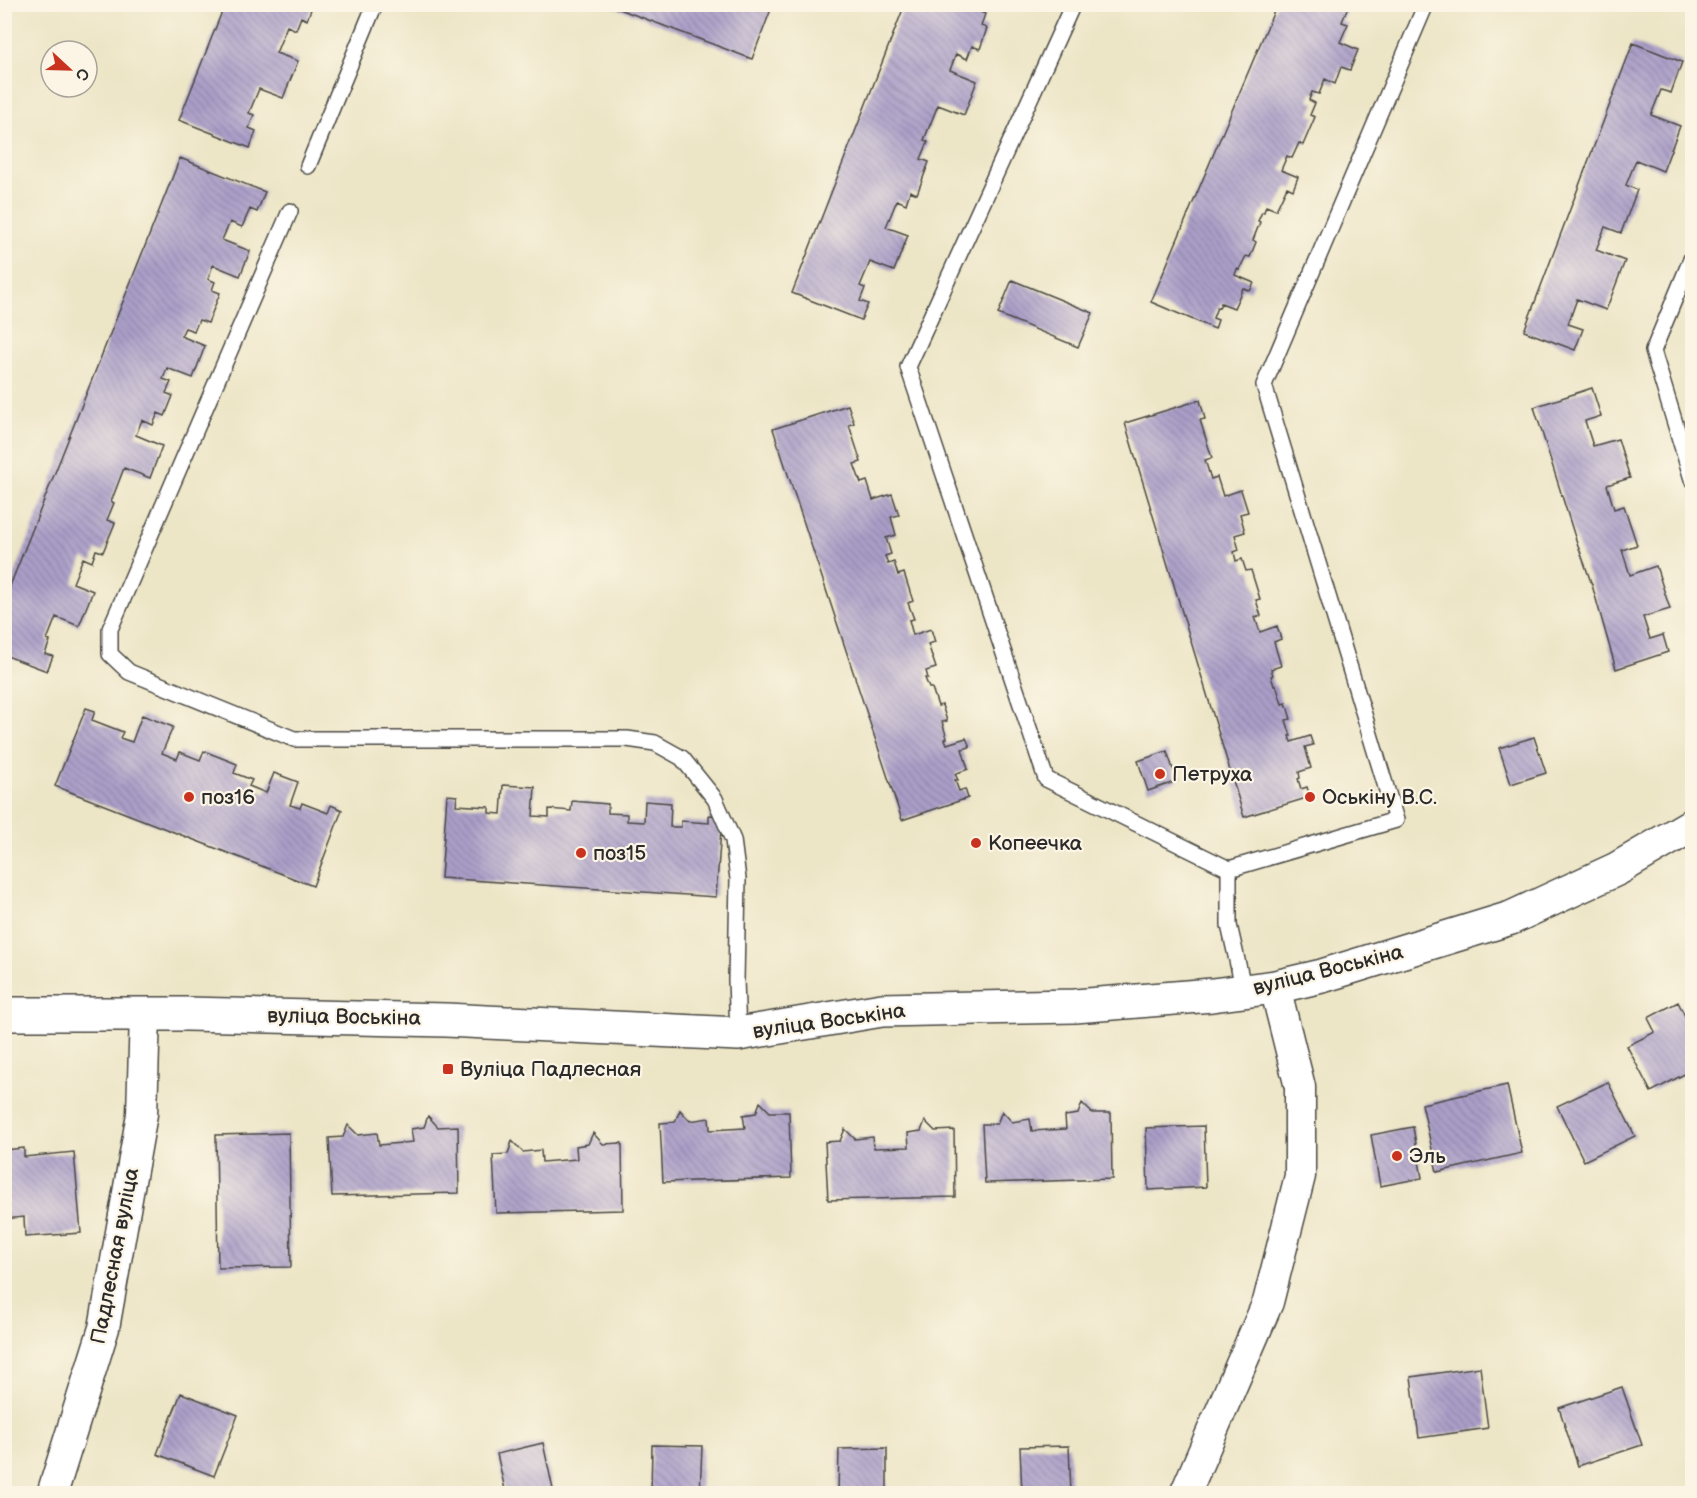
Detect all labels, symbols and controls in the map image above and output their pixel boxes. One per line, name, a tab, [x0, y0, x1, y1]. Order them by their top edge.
north arrow	[39, 39, 99, 99]
text: С	[71, 65, 92, 83]
place label: Петруха	[1172, 762, 1253, 787]
marker: Петруха	[1153, 767, 1167, 781]
place label: поз16	[201, 785, 255, 810]
place label: Оськіну В.С.	[1322, 785, 1437, 810]
marker: поз16	[182, 790, 196, 804]
marker: Оськіну В.С.	[1303, 790, 1317, 804]
place label: Копеечка	[988, 831, 1083, 856]
marker: Копеечка	[969, 836, 983, 850]
place label: поз15	[593, 841, 646, 866]
marker: поз15	[574, 846, 588, 860]
street label: вуліца Воськіна	[1250, 939, 1406, 1001]
street label: вуліца Воськіна	[751, 998, 907, 1044]
street label: вуліца Воськіна	[267, 1003, 422, 1031]
place label: Вуліца Падлесная	[460, 1057, 641, 1082]
marker: Вуліца Падлесная	[441, 1062, 455, 1076]
place label: Эль	[1409, 1144, 1446, 1169]
marker: Эль	[1390, 1149, 1404, 1163]
street label: Падлесная вуліца	[86, 1165, 144, 1346]

